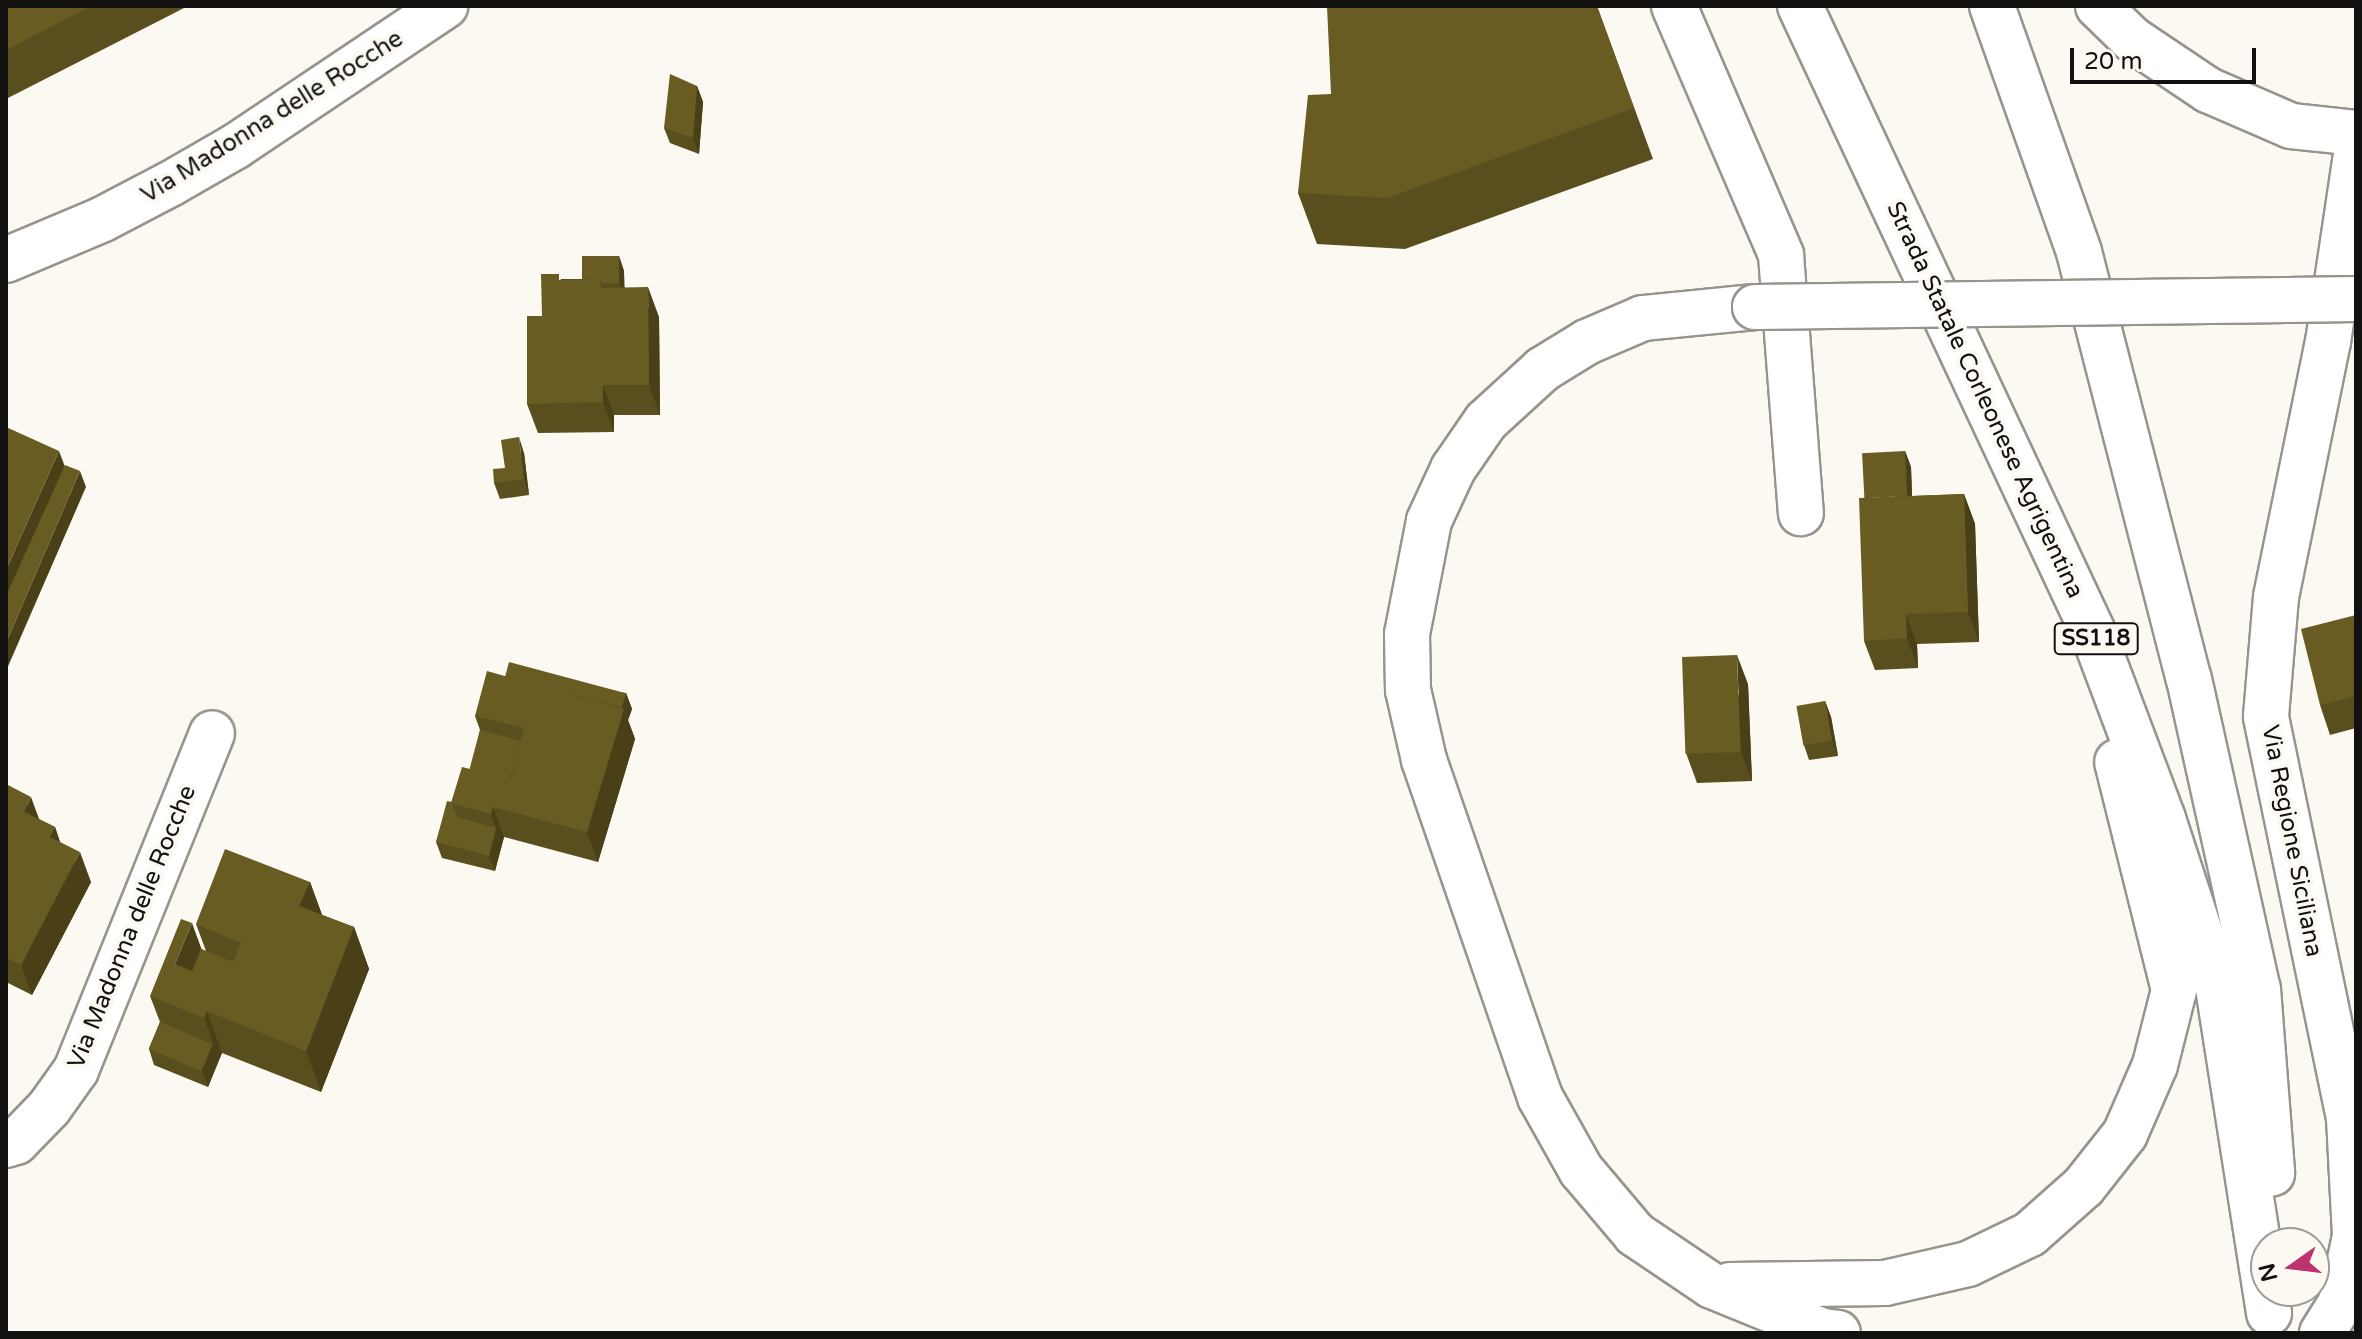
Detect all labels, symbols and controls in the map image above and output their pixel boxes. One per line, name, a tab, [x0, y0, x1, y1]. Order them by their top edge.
street label: Via Madonna delle Rocche	[136, 24, 408, 210]
scale bar	[2074, 32, 2260, 82]
text: 20 m	[2084, 47, 2142, 76]
street label: Strada Statale Corleonese Agrigentina	[1880, 197, 2090, 603]
road number: SS118	[2052, 621, 2140, 657]
street label: Via Regione Siciliana	[2255, 723, 2329, 959]
street label: Via Madonna delle Rocche	[62, 781, 202, 1073]
north arrow	[2250, 1227, 2330, 1307]
text: N	[2254, 1261, 2283, 1284]

